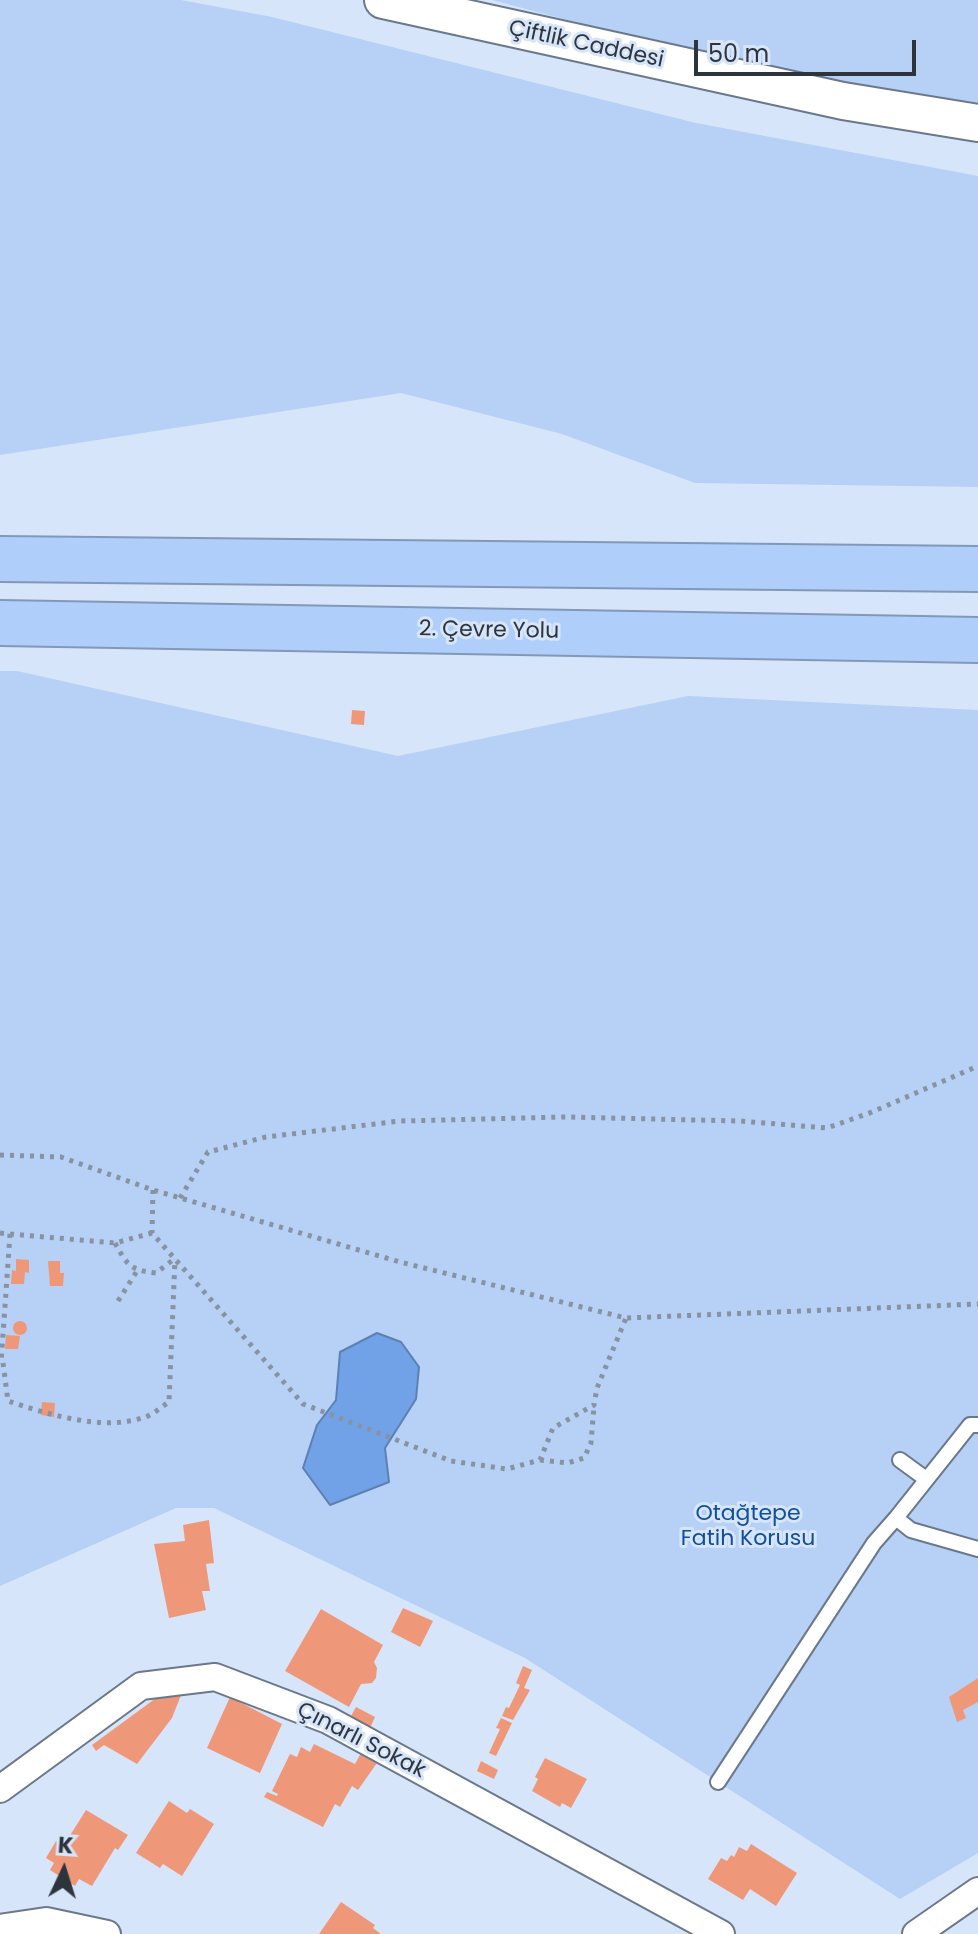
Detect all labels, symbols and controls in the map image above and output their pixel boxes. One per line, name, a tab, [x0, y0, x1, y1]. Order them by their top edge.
street label: Çiftlik Caddesi	[506, 16, 666, 74]
scale bar	[698, 24, 920, 74]
text: 50 m	[708, 37, 769, 70]
street label: 2. Çevre Yolu	[419, 617, 559, 645]
park label: Otağtepe Fatih Korusu	[681, 1501, 815, 1552]
street label: Çınarlı Sokak	[292, 1697, 430, 1785]
north arrow	[24, 1830, 104, 1910]
text: K	[57, 1830, 74, 1862]

